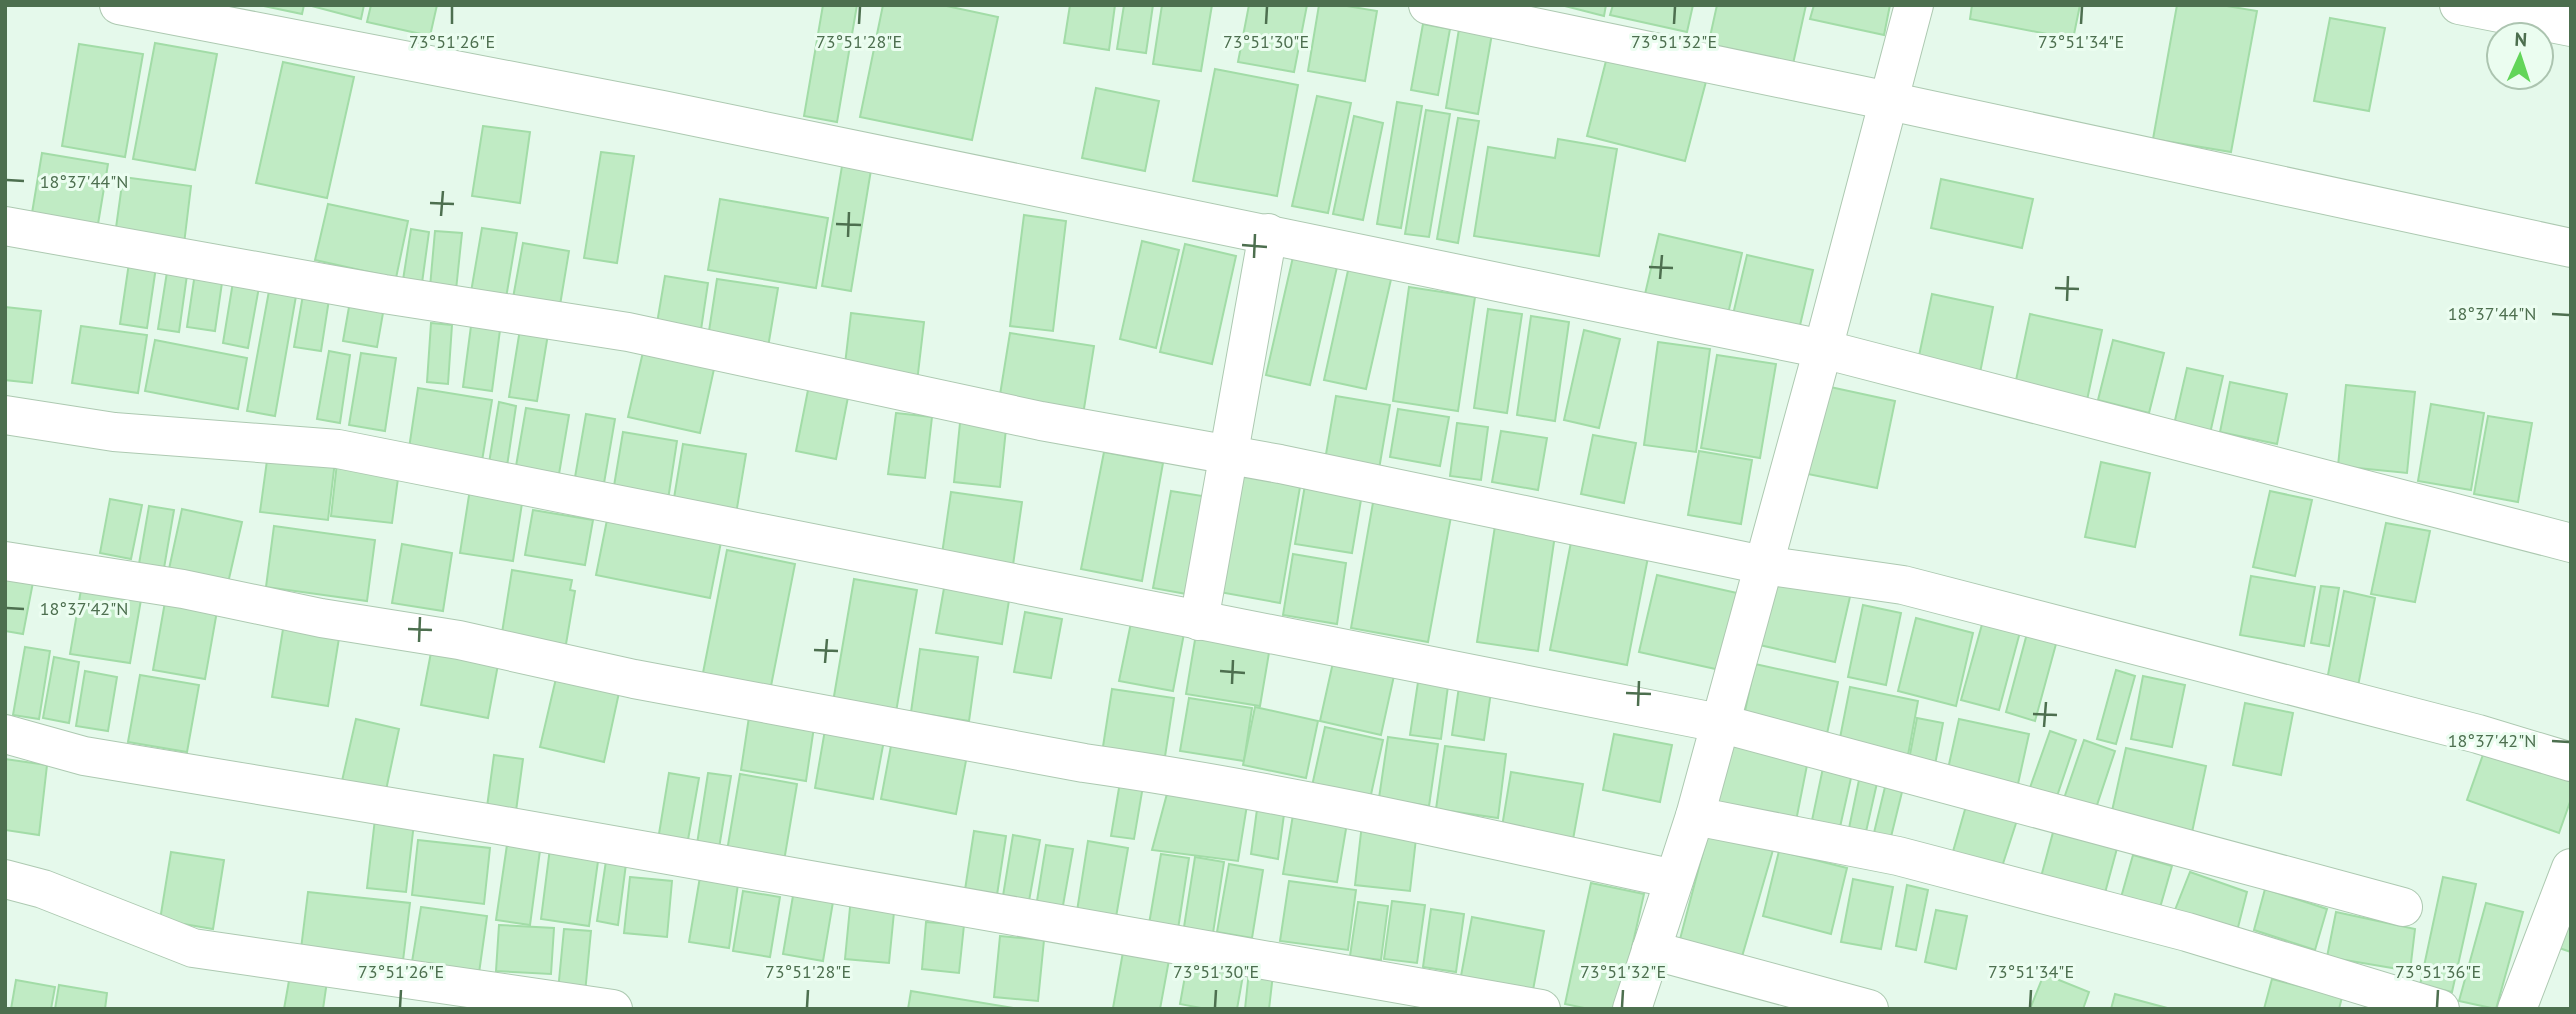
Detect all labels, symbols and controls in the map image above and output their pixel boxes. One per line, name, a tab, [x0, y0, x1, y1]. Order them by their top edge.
north arrow	[2485, 21, 2555, 91]
text: N	[2514, 27, 2528, 51]
text: 73°51'26"E	[409, 30, 495, 53]
text: 73°51'28"E	[816, 30, 902, 53]
text: 73°51'30"E	[1223, 30, 1309, 53]
text: 73°51'32"E	[1631, 30, 1717, 53]
text: 73°51'34"E	[2038, 30, 2124, 53]
text: 18°37'44"N	[40, 170, 128, 193]
text: 18°37'44"N	[2448, 302, 2536, 325]
text: 18°37'42"N	[40, 597, 128, 620]
text: 18°37'42"N	[2448, 729, 2536, 752]
text: 73°51'26"E	[358, 960, 444, 983]
text: 73°51'28"E	[765, 960, 851, 983]
text: 73°51'30"E	[1173, 960, 1259, 983]
text: 73°51'32"E	[1580, 960, 1666, 983]
text: 73°51'34"E	[1988, 960, 2074, 983]
text: 73°51'36"E	[2395, 960, 2481, 983]

